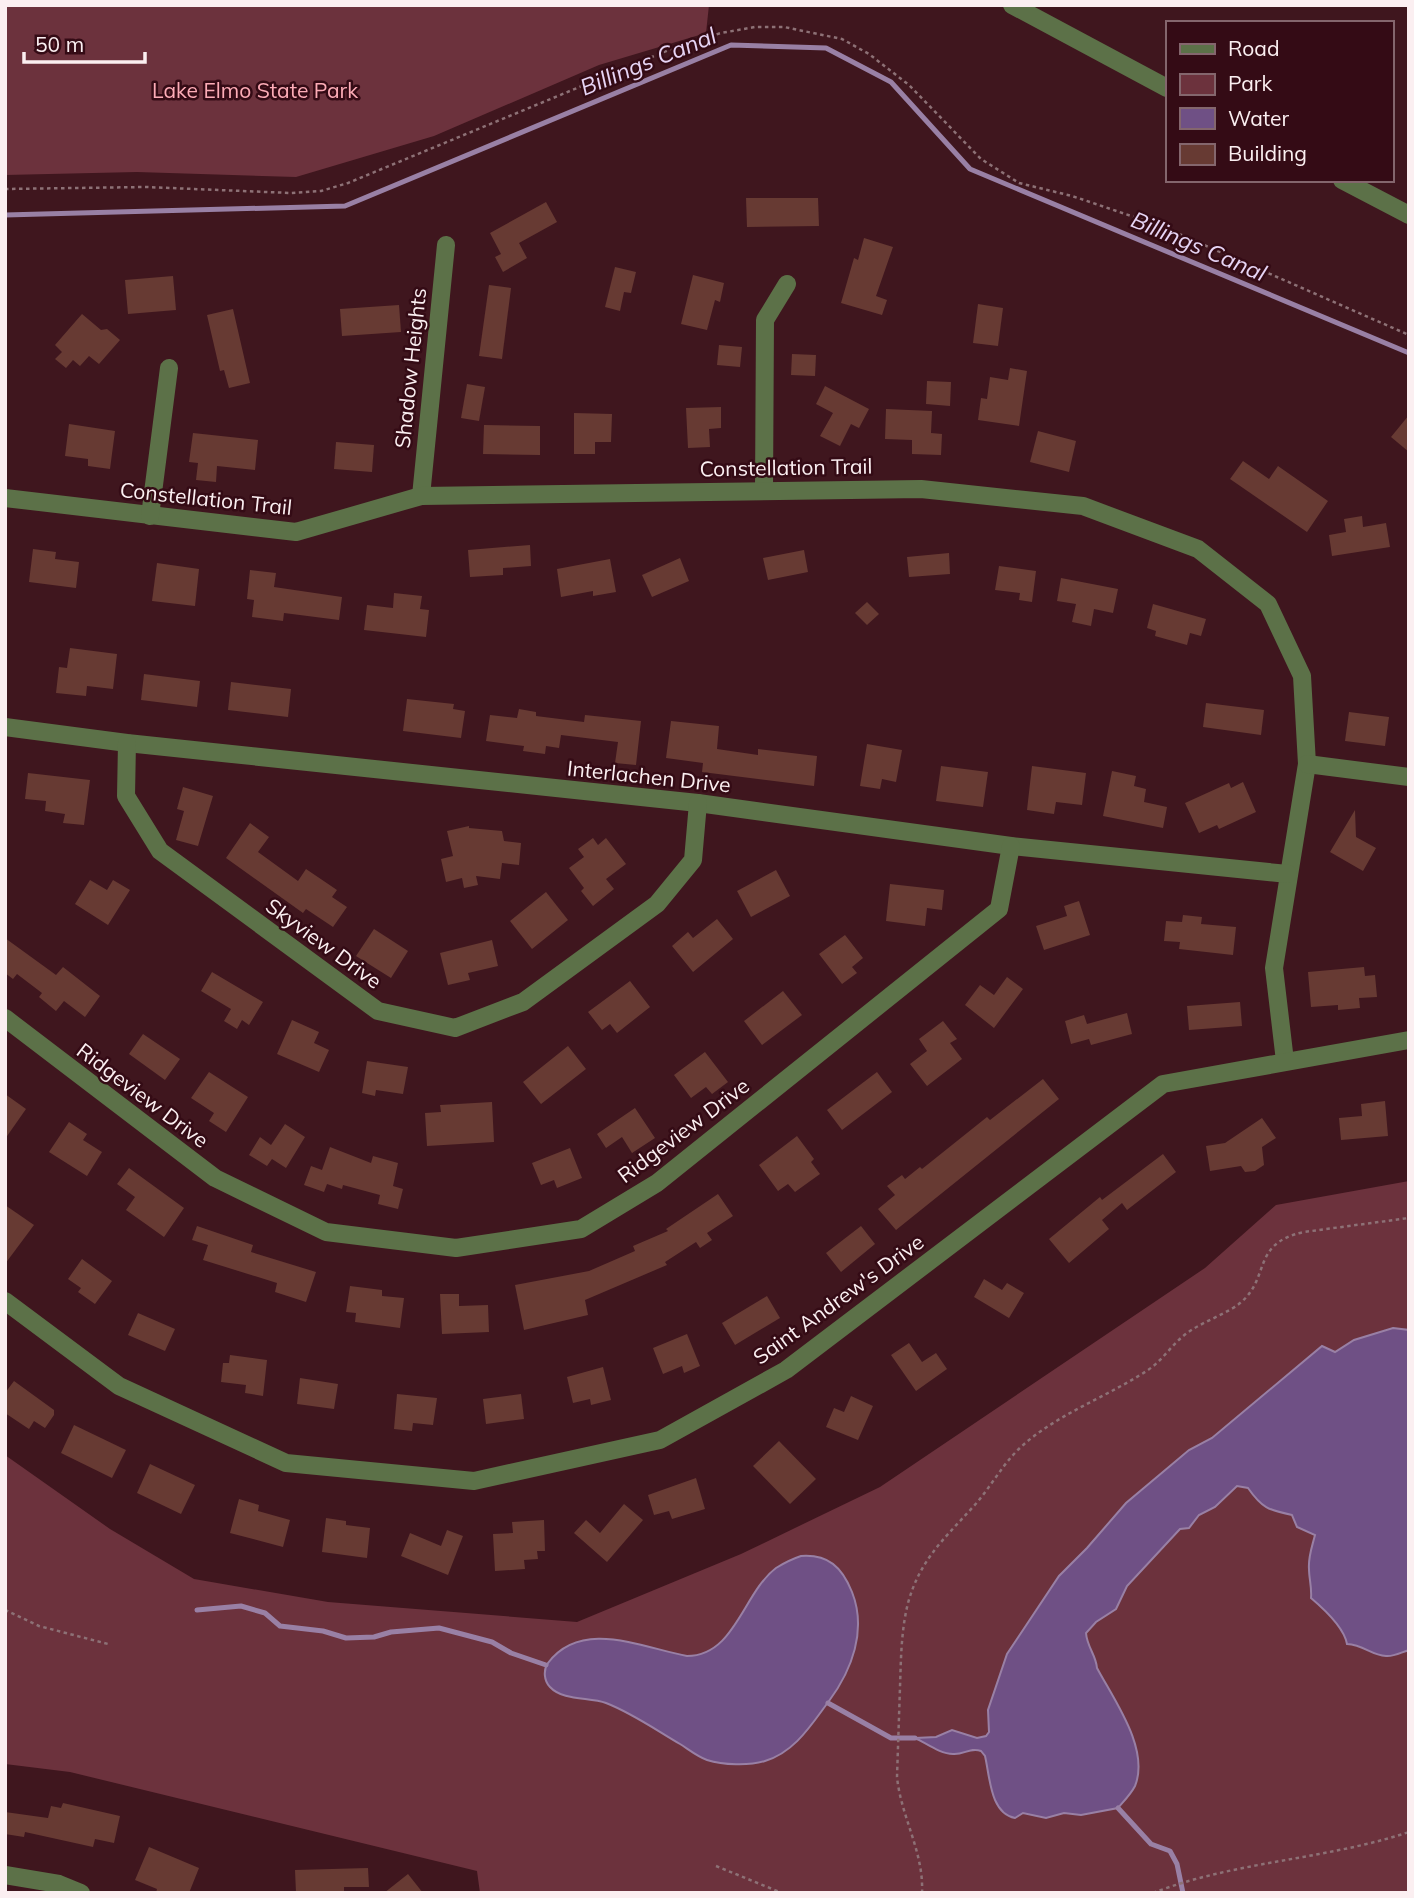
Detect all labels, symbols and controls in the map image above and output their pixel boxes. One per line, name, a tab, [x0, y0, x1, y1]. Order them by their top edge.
water label: Billings Canal	[576, 20, 721, 101]
scale bar	[24, 21, 145, 65]
legend	[1166, 21, 1393, 182]
text: 50 m	[35, 31, 84, 57]
text: Road	[1228, 35, 1279, 61]
text: Park	[1228, 70, 1272, 96]
park label: Lake Elmo State Park	[152, 77, 358, 103]
text: Water	[1228, 105, 1289, 131]
text: Building	[1228, 140, 1307, 166]
water label: Billings Canal	[1127, 204, 1272, 288]
street label: Shadow Heights	[389, 286, 431, 450]
street label: Constellation Trail	[699, 452, 873, 482]
street label: Constellation Trail	[119, 476, 293, 520]
street label: Interlachen Drive	[566, 754, 732, 798]
street label: Skyview Drive	[261, 892, 387, 994]
street label: Ridgeview Drive	[72, 1037, 214, 1153]
street label: Ridgeview Drive	[612, 1072, 754, 1188]
street label: Saint Andrew's Drive	[748, 1228, 928, 1370]

